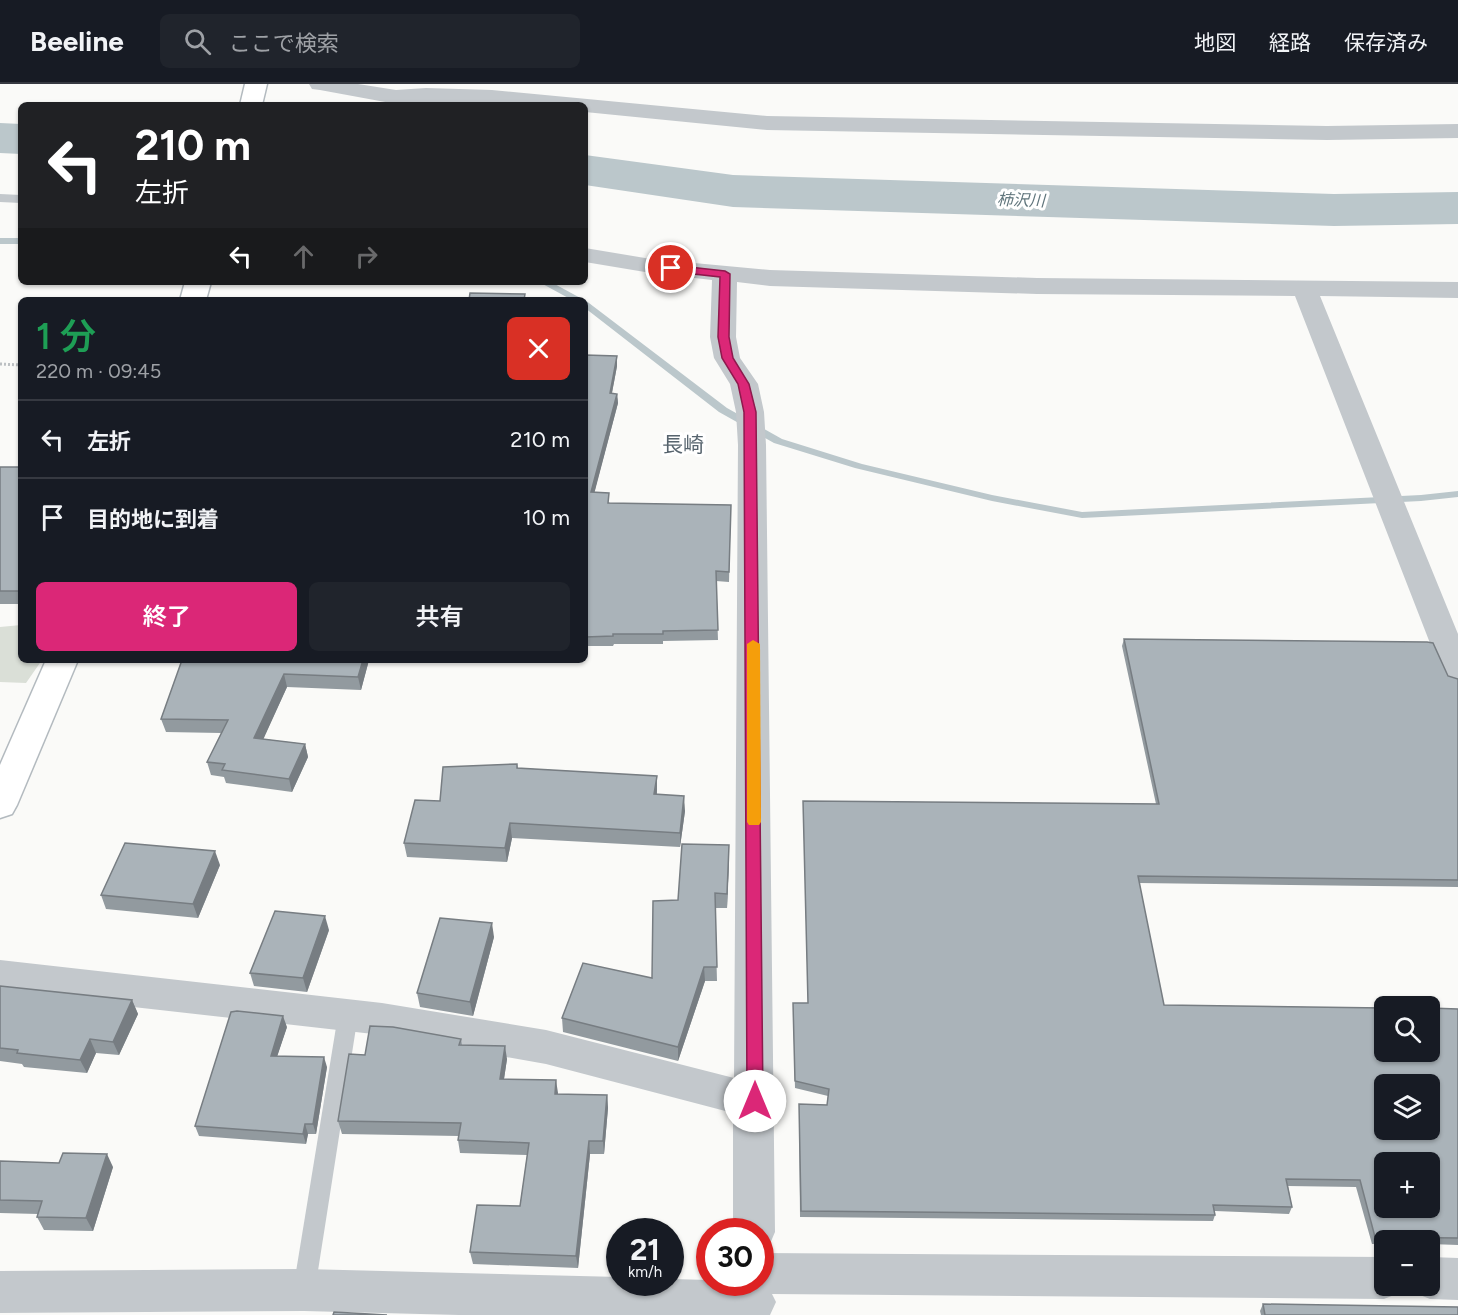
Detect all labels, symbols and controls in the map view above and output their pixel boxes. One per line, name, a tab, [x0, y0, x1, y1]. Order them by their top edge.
search box	[160, 14, 580, 68]
text: Beeline	[30, 24, 124, 58]
icon: search	[181, 25, 214, 58]
text: ここで検索	[229, 30, 339, 57]
text: 地図	[1194, 30, 1236, 55]
text: 経路	[1269, 30, 1311, 55]
text: 保存済み	[1344, 30, 1428, 55]
text: 210 m	[135, 120, 251, 171]
icon: left	[36, 126, 114, 204]
text: 左折	[135, 176, 189, 209]
water label: 柿沢川	[997, 190, 1047, 210]
icon: left	[224, 240, 257, 273]
icon: ahead	[287, 240, 320, 273]
icon: right	[350, 240, 383, 273]
pin	[645, 242, 696, 293]
icon: arrive	[654, 251, 687, 284]
text: 1 分	[36, 315, 96, 358]
button: close	[507, 317, 570, 380]
text: 220 m · 09:45	[36, 359, 161, 383]
icon: left	[36, 423, 69, 456]
text: 210 m	[510, 426, 570, 453]
text: 左折	[87, 428, 131, 455]
district label: 長崎	[662, 432, 704, 457]
icon: arrive	[36, 501, 69, 534]
text: 10 m	[523, 504, 570, 531]
text: 目的地に到着	[87, 506, 219, 533]
button: 終了	[36, 582, 297, 651]
button: 共有	[309, 582, 570, 651]
map controls	[1374, 996, 1440, 1296]
button: search	[1374, 996, 1440, 1062]
position arrow	[723, 1069, 787, 1133]
button: layers	[1374, 1074, 1440, 1140]
button: +	[1374, 1152, 1440, 1218]
speed limit sign: 30	[696, 1218, 774, 1296]
button: −	[1374, 1230, 1440, 1296]
text: 21	[630, 1231, 660, 1268]
text: km/h	[628, 1263, 662, 1281]

